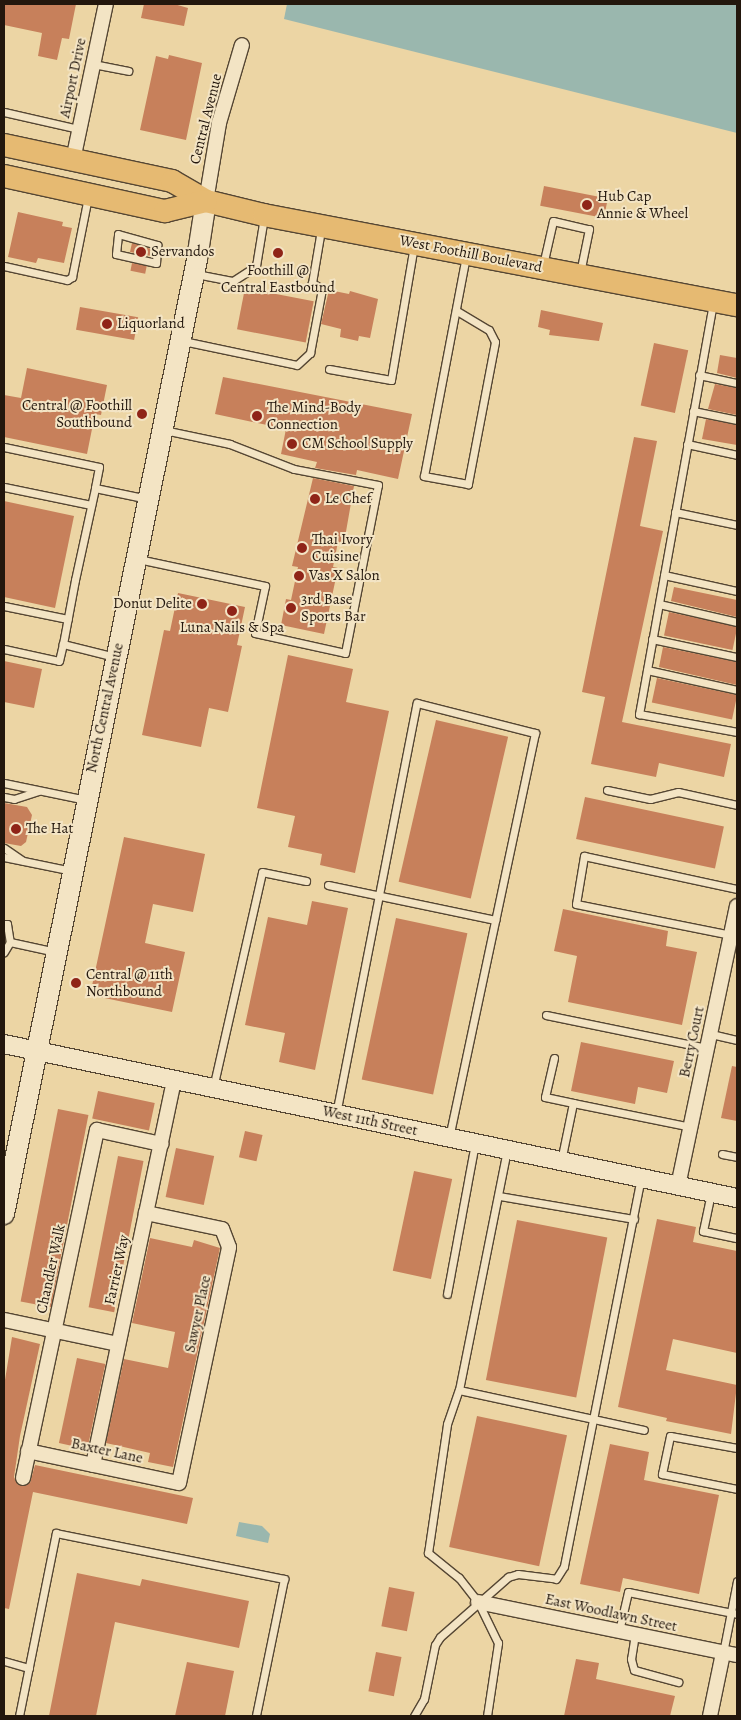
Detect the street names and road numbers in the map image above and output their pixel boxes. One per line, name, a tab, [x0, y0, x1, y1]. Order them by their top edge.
street label: Airport Drive	[56, 36, 90, 120]
street label: Central Avenue	[186, 72, 226, 166]
street label: West Foothill Boulevard	[398, 231, 544, 277]
street label: North Central Avenue	[82, 641, 128, 775]
street label: Berry Court	[676, 1005, 708, 1079]
street label: West 11th Street	[321, 1102, 419, 1140]
street label: Chandler Walk	[33, 1223, 69, 1315]
street label: Farrier Way	[101, 1233, 133, 1307]
street label: Sawyer Place	[181, 1274, 215, 1354]
street label: Baxter Lane	[69, 1435, 145, 1467]
street label: East Woodlawn Street	[543, 1590, 679, 1636]

